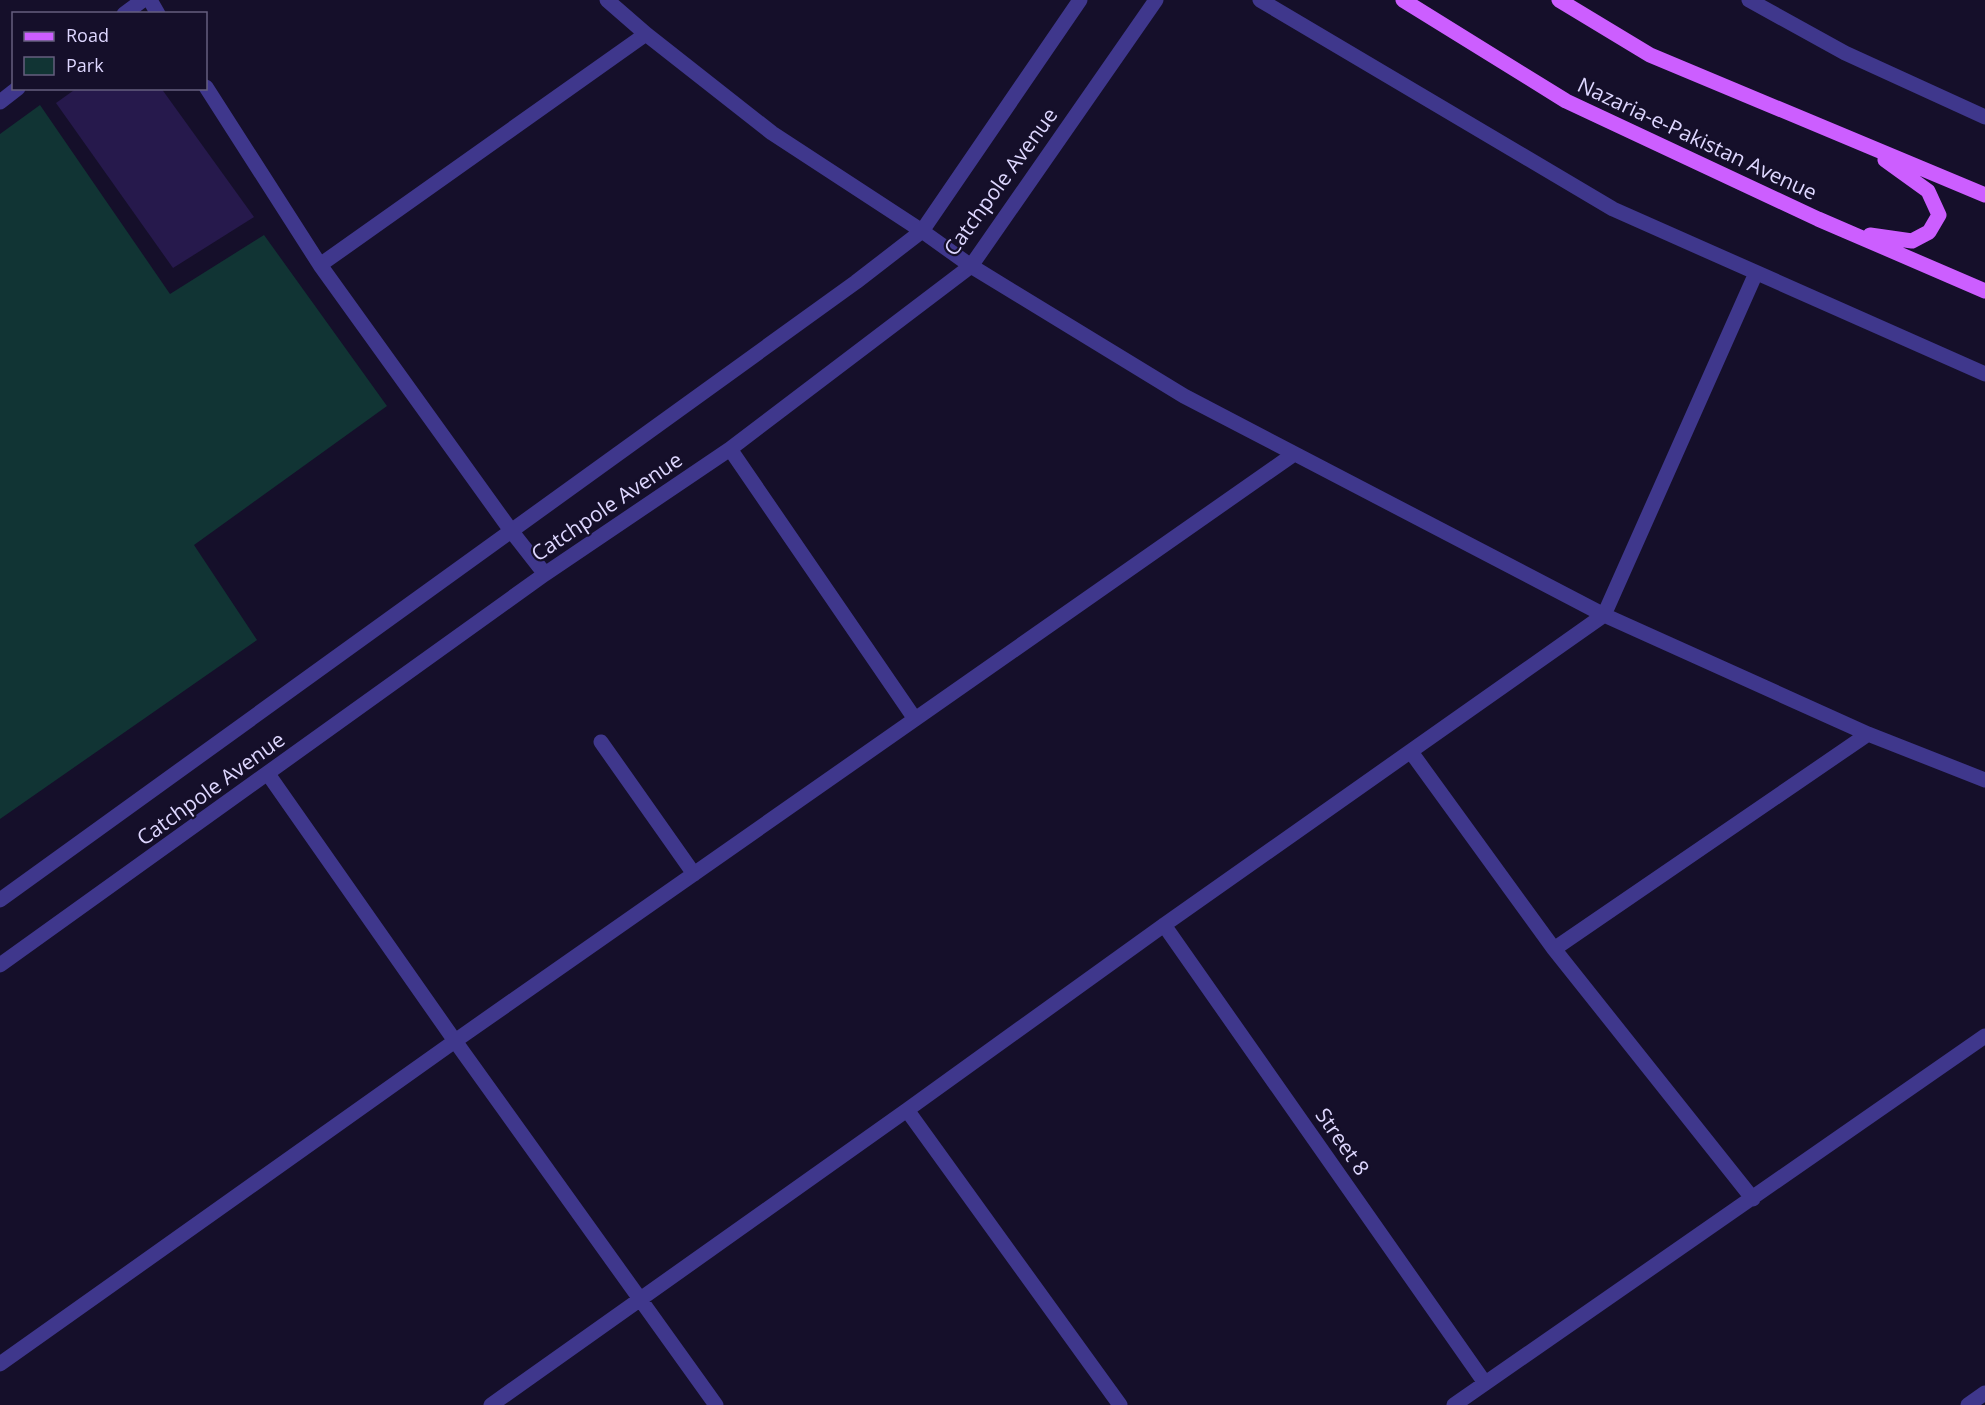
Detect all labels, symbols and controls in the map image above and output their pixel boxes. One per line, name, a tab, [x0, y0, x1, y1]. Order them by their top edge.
legend	[12, 12, 207, 90]
text: Road	[66, 23, 109, 47]
text: Park	[66, 53, 104, 77]
street label: Nazaria-e-Pakistan Avenue	[1573, 70, 1822, 206]
street label: Catchpole Avenue	[937, 102, 1063, 261]
street label: Catchpole Avenue	[525, 445, 687, 567]
street label: Catchpole Avenue	[131, 725, 290, 851]
street label: Street 8	[1310, 1102, 1376, 1181]

